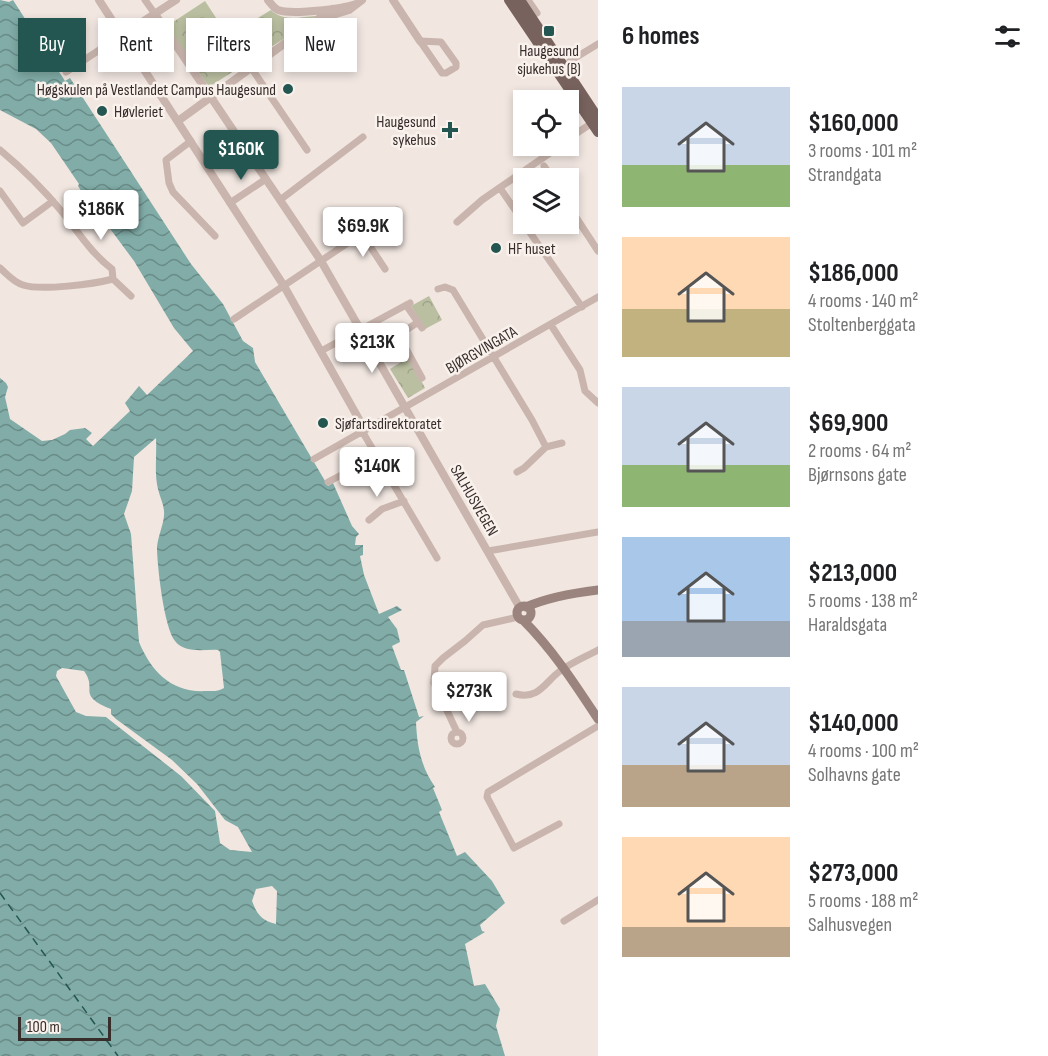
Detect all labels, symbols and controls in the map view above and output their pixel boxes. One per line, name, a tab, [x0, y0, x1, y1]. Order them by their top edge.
chip: Buy	[18, 18, 86, 72]
chip: Rent	[98, 18, 174, 72]
chip: Filters	[186, 18, 272, 72]
chip: New	[284, 18, 357, 72]
icon: filters	[991, 20, 1024, 53]
text: 6 homes	[622, 21, 700, 52]
marker: Haugesund sjukehus (B)	[542, 24, 556, 38]
place label: Haugesund sjukehus (B)	[517, 42, 581, 79]
place label: Høgskulen på Vestlandet Campus Haugesund	[37, 81, 276, 100]
marker: Høgskulen på Vestlandet Campus Haugesund	[281, 82, 295, 96]
map controls	[513, 90, 579, 234]
button: locate	[513, 90, 579, 156]
place label: Høvleriet	[114, 103, 163, 122]
marker: Høvleriet	[95, 104, 109, 118]
text: $160,000	[808, 108, 899, 139]
icon: home	[670, 111, 742, 183]
place label: Haugesund sykehus	[376, 113, 436, 150]
marker: Haugesund sykehus	[441, 121, 459, 139]
pin: $160K	[199, 130, 283, 181]
text: $160K	[218, 137, 264, 161]
text: 3 rooms · 101 m²	[808, 139, 917, 163]
text: Strandgata	[808, 163, 882, 187]
button: layers	[513, 168, 579, 234]
pin: $186K	[59, 190, 143, 241]
text: $186K	[78, 197, 124, 221]
pin: $69.9K	[314, 207, 412, 258]
text: $69.9K	[337, 214, 389, 238]
place label: HF huset	[508, 240, 556, 259]
marker: HF huset	[489, 241, 503, 255]
text: $186,000	[808, 258, 899, 289]
icon: home	[670, 261, 742, 333]
text: 4 rooms · 140 m²	[808, 289, 918, 313]
text: Stoltenberggata	[808, 313, 916, 337]
street label: BJØRGVINGATA	[443, 322, 521, 378]
pin: $213K	[330, 323, 414, 374]
text: $213K	[349, 330, 395, 354]
text: $69,900	[808, 408, 888, 439]
icon: home	[670, 411, 742, 483]
place label: Sjøfartsdirektoratet	[335, 415, 442, 434]
marker: Sjøfartsdirektoratet	[316, 416, 330, 430]
text: 2 rooms · 64 m²	[808, 439, 912, 463]
pin: $140K	[335, 447, 419, 498]
text: $140K	[354, 454, 400, 478]
street label: SALHUSVEGEN	[446, 462, 502, 540]
text: Bjørnsons gate	[808, 463, 907, 487]
text: $213,000	[808, 558, 897, 589]
icon: home	[670, 561, 742, 633]
text: 5 rooms · 138 m²	[808, 589, 918, 613]
text: Haraldsgata	[808, 613, 887, 637]
pin: $273K	[427, 672, 511, 723]
text: $273K	[446, 679, 492, 703]
text: $140,000	[808, 708, 899, 739]
icon: home	[670, 711, 742, 783]
text: 4 rooms · 100 m²	[808, 739, 919, 763]
text: Solhavns gate	[808, 763, 901, 787]
text: $273,000	[808, 858, 898, 889]
icon: home	[670, 861, 742, 933]
text: 5 rooms · 188 m²	[808, 889, 918, 913]
text: Salhusvegen	[808, 913, 892, 937]
scale bar	[18, 1014, 111, 1042]
text: 100 m	[27, 1018, 60, 1037]

